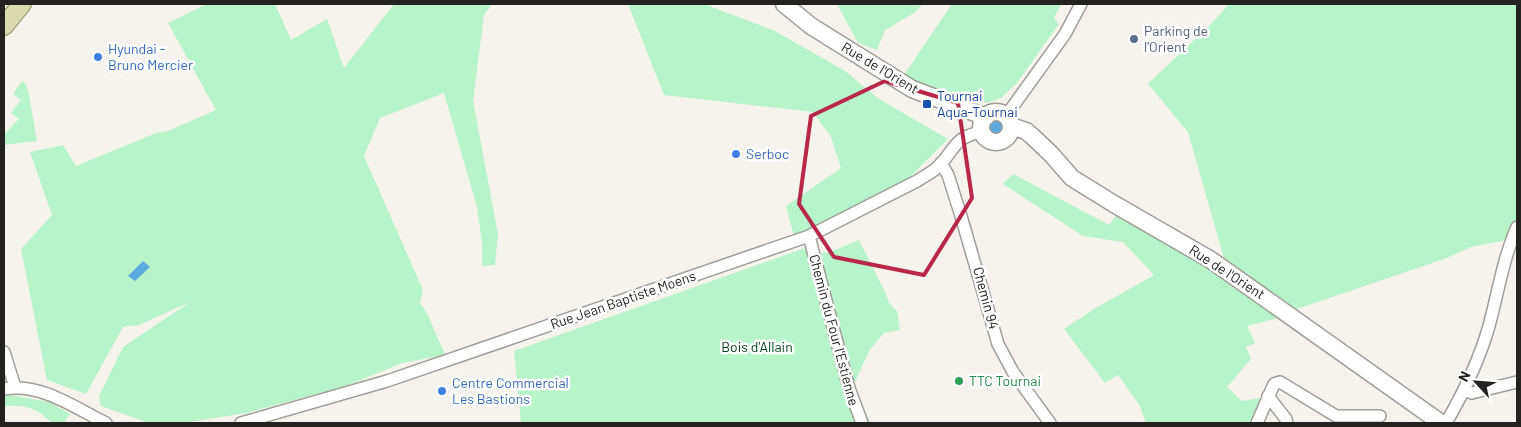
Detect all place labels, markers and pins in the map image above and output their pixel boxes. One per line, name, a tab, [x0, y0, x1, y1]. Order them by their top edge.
place label: Parking de l'Orient	[1144, 22, 1208, 55]
marker: Parking de l'Orient	[1128, 33, 1140, 45]
place label: Hyundai - Bruno Mercier	[108, 40, 193, 73]
marker: Hyundai - Bruno Mercier	[92, 51, 104, 63]
place label: Tournai Aqua-Tournai	[937, 87, 1018, 120]
marker: Tournai Aqua-Tournai	[921, 98, 933, 110]
place label: Serboc	[746, 145, 789, 162]
marker: Serboc	[730, 148, 742, 160]
place label: TTC Tournai	[969, 372, 1041, 389]
place label: Centre Commercial Les Bastions	[452, 374, 569, 407]
marker: TTC Tournai	[953, 375, 965, 387]
marker: Centre Commercial Les Bastions	[436, 385, 448, 397]

